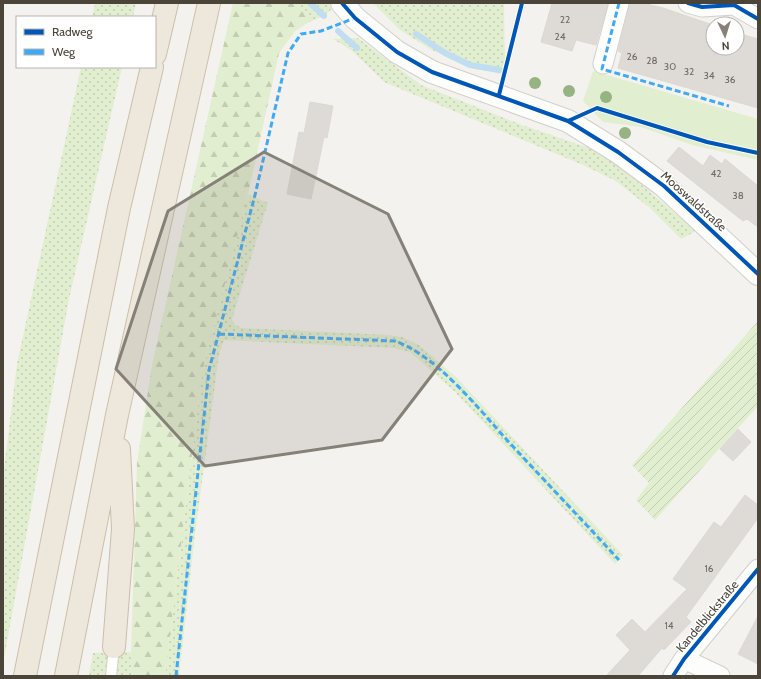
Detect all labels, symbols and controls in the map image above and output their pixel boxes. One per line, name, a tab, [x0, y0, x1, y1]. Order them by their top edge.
house number: 22	[560, 13, 570, 26]
legend	[16, 16, 156, 68]
north arrow	[705, 16, 745, 56]
text: Radweg	[52, 24, 93, 39]
house number: 24	[554, 30, 566, 43]
text: N	[721, 39, 730, 53]
text: Weg	[52, 44, 76, 59]
house number: 26	[627, 50, 638, 63]
house number: 28	[646, 54, 658, 67]
house number: 30	[664, 60, 676, 73]
house number: 32	[684, 65, 694, 78]
house number: 34	[703, 69, 715, 82]
house number: 36	[724, 73, 736, 86]
house number: 42	[710, 167, 722, 180]
street label: Mooswaldstraße	[658, 168, 730, 234]
house number: 38	[732, 189, 744, 202]
house number: 16	[705, 562, 714, 575]
street label: Kandelblickstraße	[673, 577, 741, 655]
house number: 14	[664, 619, 674, 632]

